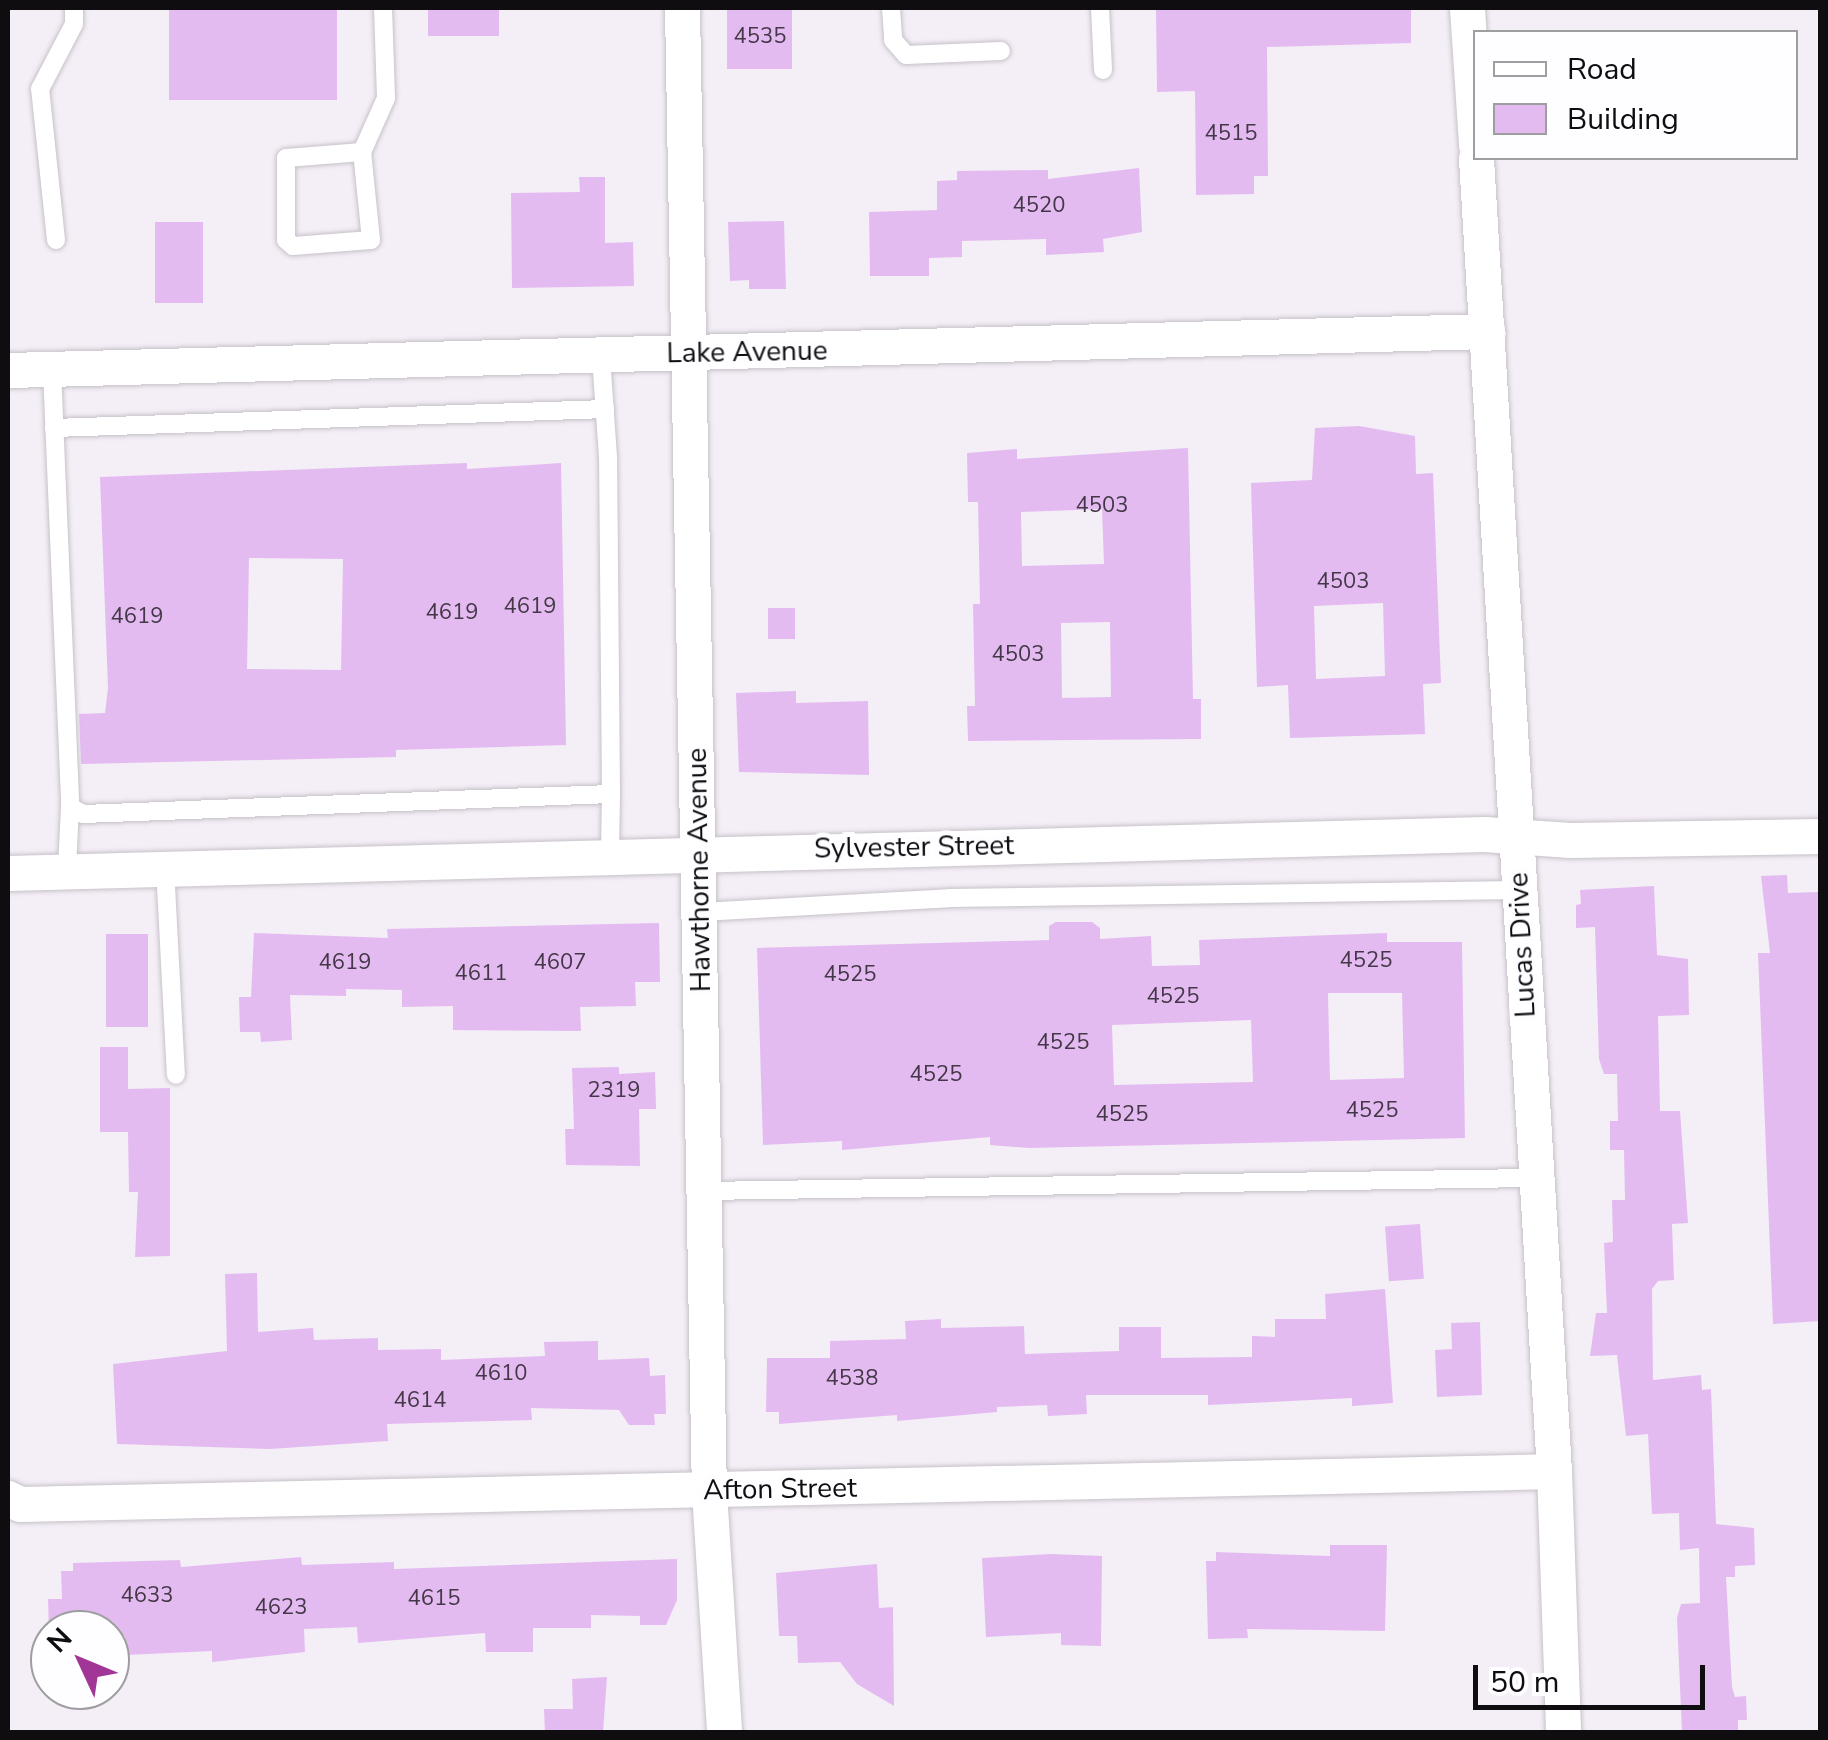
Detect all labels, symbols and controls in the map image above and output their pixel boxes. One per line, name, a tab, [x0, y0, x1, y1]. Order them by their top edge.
house number: 4535	[734, 24, 786, 50]
legend	[1473, 30, 1798, 160]
text: Road	[1567, 49, 1637, 90]
text: Building	[1567, 99, 1679, 140]
house number: 4515	[1205, 121, 1257, 147]
house number: 4520	[1013, 193, 1065, 219]
street label: Lake Avenue	[666, 334, 828, 370]
house number: 4503	[1076, 493, 1128, 519]
house number: 4503	[1317, 569, 1369, 595]
house number: 4619	[504, 594, 556, 620]
house number: 4619	[426, 600, 478, 626]
house number: 4619	[111, 604, 163, 630]
house number: 4503	[992, 642, 1044, 668]
street label: Hawthorne Avenue	[680, 748, 718, 992]
street label: Sylvester Street	[814, 828, 1014, 866]
street label: Lucas Drive	[1501, 872, 1543, 1018]
house number: 4525	[1340, 948, 1392, 974]
house number: 4619	[319, 950, 371, 976]
house number: 4607	[534, 950, 586, 976]
house number: 4611	[455, 961, 507, 987]
house number: 4525	[824, 962, 876, 988]
house number: 4525	[1147, 984, 1199, 1010]
house number: 4525	[1037, 1030, 1089, 1056]
house number: 4525	[910, 1062, 962, 1088]
house number: 2319	[588, 1078, 640, 1104]
house number: 4525	[1346, 1098, 1398, 1124]
house number: 4525	[1096, 1102, 1148, 1128]
house number: 4610	[475, 1361, 527, 1387]
house number: 4538	[826, 1366, 878, 1392]
house number: 4614	[394, 1388, 446, 1414]
street label: Afton Street	[703, 1471, 857, 1507]
house number: 4633	[121, 1583, 173, 1609]
house number: 4615	[408, 1586, 460, 1612]
house number: 4623	[255, 1595, 307, 1621]
north arrow	[30, 1610, 130, 1710]
text: N	[39, 1620, 81, 1661]
scale bar	[1478, 1645, 1710, 1707]
text: 50 m	[1490, 1662, 1559, 1703]

